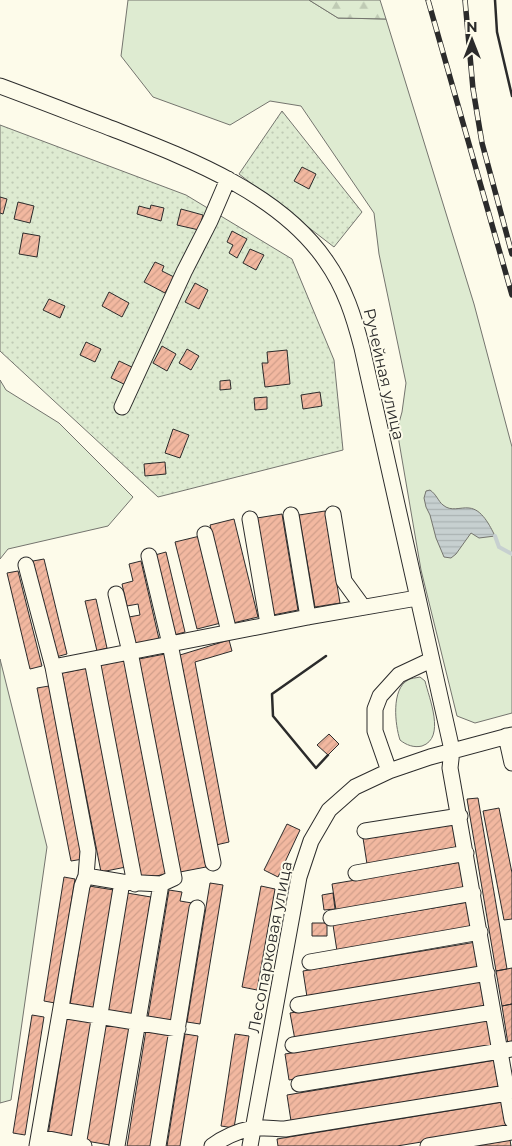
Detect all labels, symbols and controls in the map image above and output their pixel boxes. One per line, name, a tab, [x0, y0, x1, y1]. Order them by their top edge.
north arrow	[447, 15, 497, 65]
text: N	[466, 18, 478, 36]
street label: Ручейная улица	[360, 306, 408, 442]
street label: Лесопарковая улица	[244, 859, 296, 1035]

